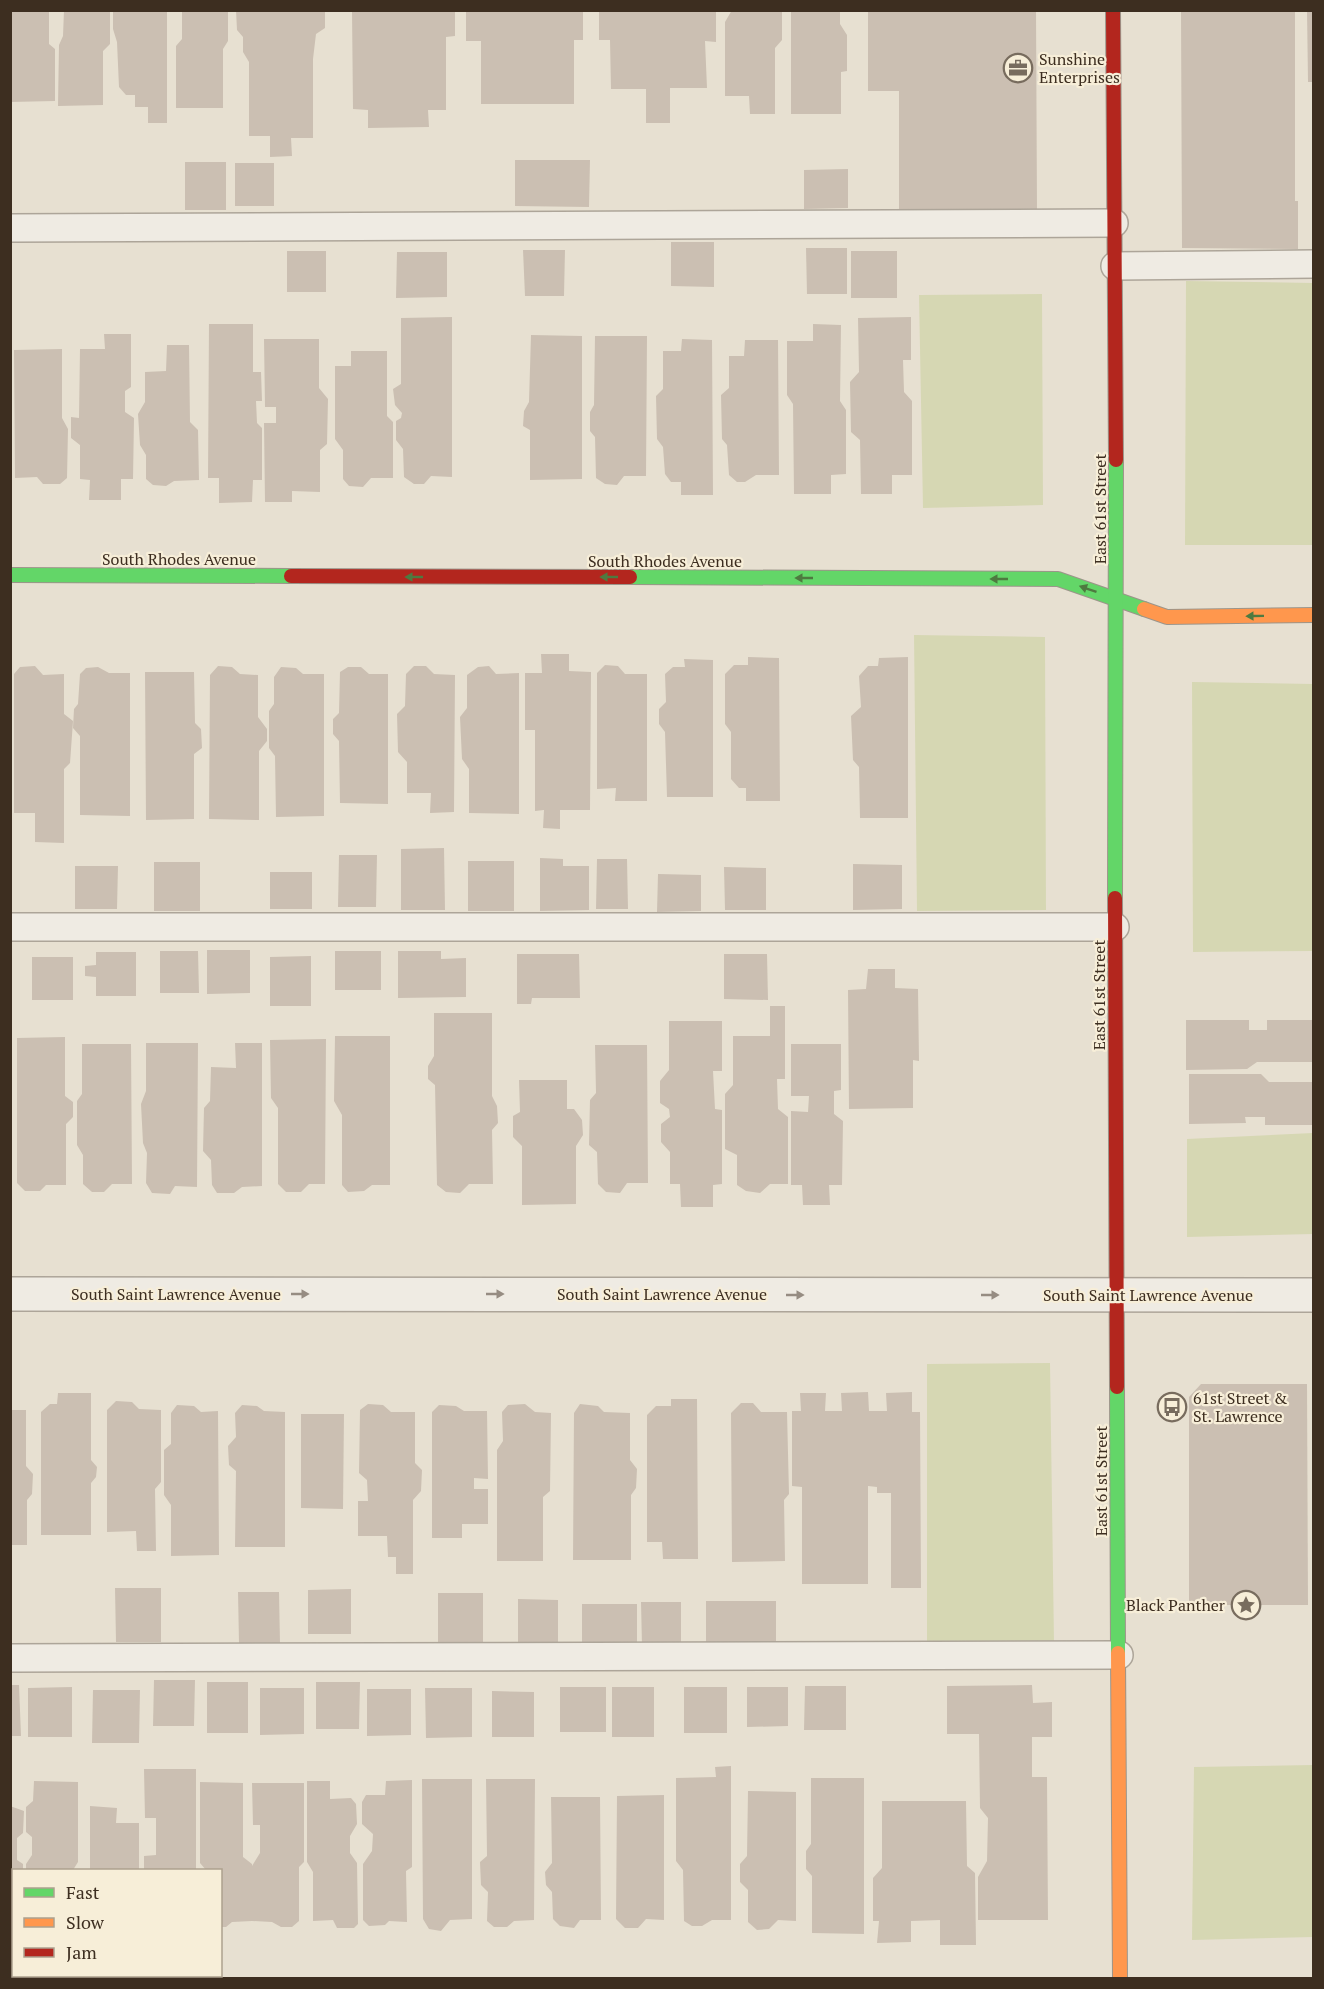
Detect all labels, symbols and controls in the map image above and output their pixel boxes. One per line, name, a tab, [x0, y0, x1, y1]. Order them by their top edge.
place label: Sunshine Enterprises	[1039, 48, 1120, 88]
office icon: Sunshine Enterprises	[1002, 52, 1034, 84]
street label: East 61st Street	[1089, 454, 1111, 564]
street label: South Rhodes Avenue	[102, 548, 256, 570]
street label: South Rhodes Avenue	[588, 550, 742, 572]
one-way arrow	[405, 572, 424, 581]
one-way arrow	[600, 572, 619, 582]
one-way arrow	[795, 573, 814, 583]
one-way arrow	[990, 574, 1009, 584]
one-way arrow	[1079, 584, 1097, 594]
one-way arrow	[1246, 611, 1265, 621]
street label: East 61st Street	[1088, 940, 1110, 1050]
street label: South Saint Lawrence Avenue	[71, 1283, 281, 1305]
street label: South Saint Lawrence Avenue	[557, 1283, 767, 1305]
street label: South Saint Lawrence Avenue	[1043, 1284, 1253, 1306]
one-way arrow	[290, 1289, 309, 1299]
one-way arrow	[485, 1289, 504, 1299]
one-way arrow	[785, 1290, 804, 1300]
one-way arrow	[980, 1290, 999, 1300]
place label: 61st Street & St. Lawrence	[1193, 1387, 1287, 1427]
bus stop icon: 61st Street & St. Lawrence	[1156, 1391, 1188, 1423]
street label: East 61st Street	[1090, 1426, 1112, 1536]
place icon: Black Panther	[1230, 1589, 1262, 1621]
place label: Black Panther	[1126, 1594, 1226, 1616]
legend	[12, 1869, 222, 1977]
text: Fast	[66, 1880, 100, 1904]
text: Slow	[66, 1910, 105, 1934]
text: Jam	[66, 1940, 97, 1964]

